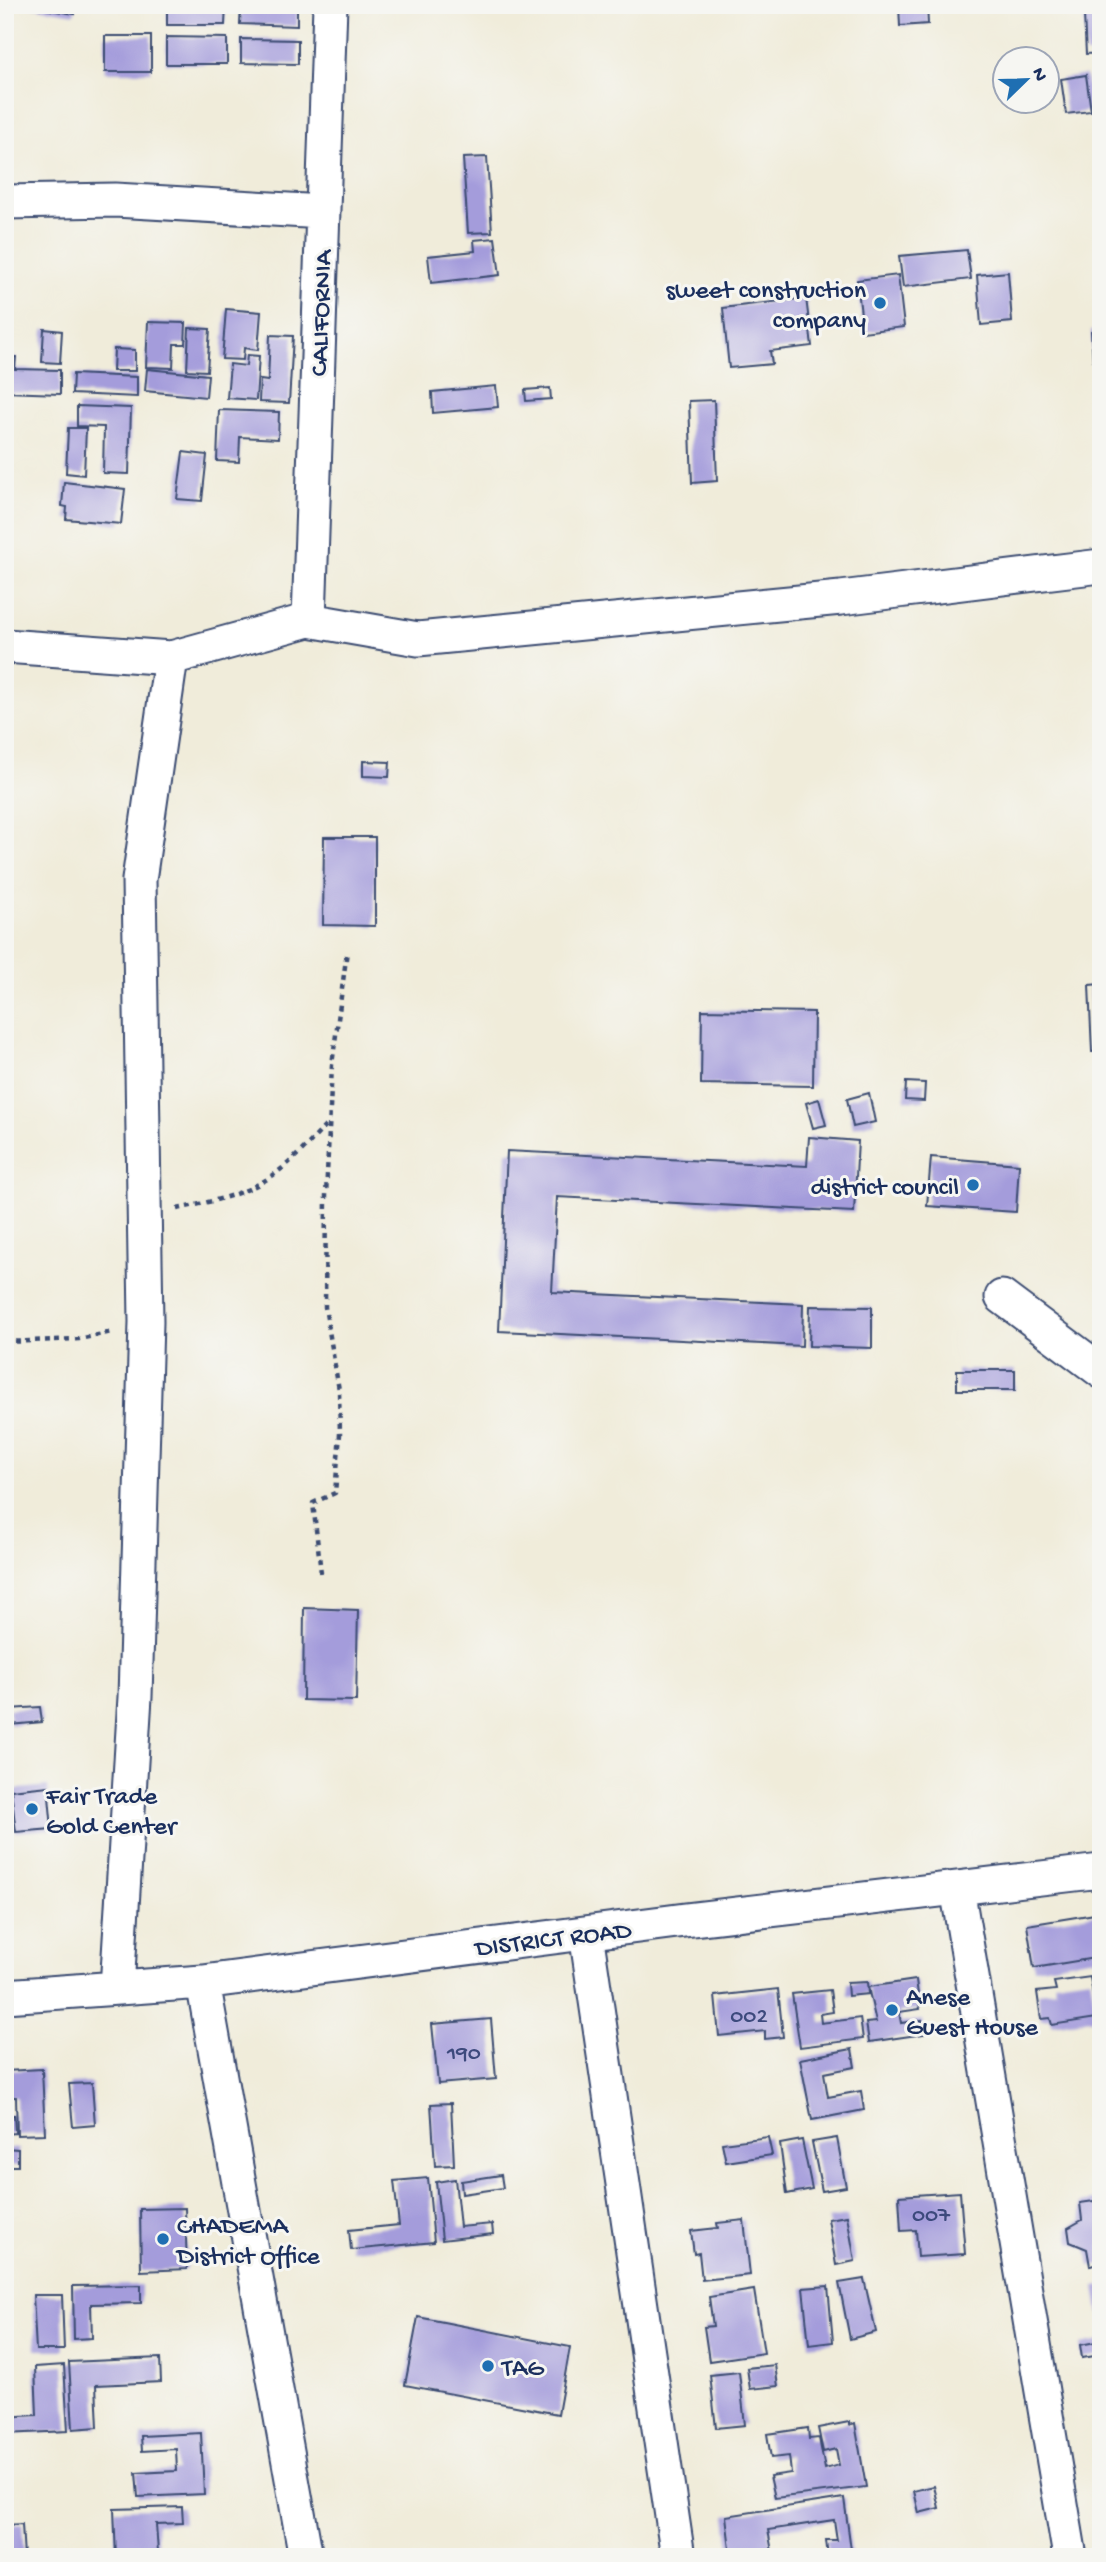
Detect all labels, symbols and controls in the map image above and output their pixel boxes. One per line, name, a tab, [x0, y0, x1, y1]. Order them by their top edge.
north arrow	[990, 46, 1060, 116]
text: N	[1025, 65, 1051, 85]
street label: CALIFORNIA	[306, 248, 341, 377]
place label: sweet construction company	[665, 277, 867, 338]
marker: sweet construction company	[872, 295, 888, 311]
place label: district council	[810, 1174, 959, 1205]
marker: district council	[965, 1177, 981, 1193]
place label: Fair Trade Gold Center	[45, 1783, 179, 1844]
marker: Fair Trade Gold Center	[24, 1801, 40, 1817]
street label: DISTRICT ROAD	[472, 1917, 633, 1967]
place label: Anese Guest House	[906, 1984, 1038, 2045]
marker: Anese Guest House	[884, 2002, 900, 2018]
house number: 002	[730, 2004, 768, 2031]
house number: 190	[446, 2041, 481, 2068]
house number: 007	[912, 2203, 951, 2230]
place label: CHADEMA District Office	[175, 2213, 320, 2274]
marker: CHADEMA District Office	[155, 2231, 171, 2247]
place label: TAG	[500, 2355, 545, 2386]
marker: TAG	[480, 2358, 496, 2374]

